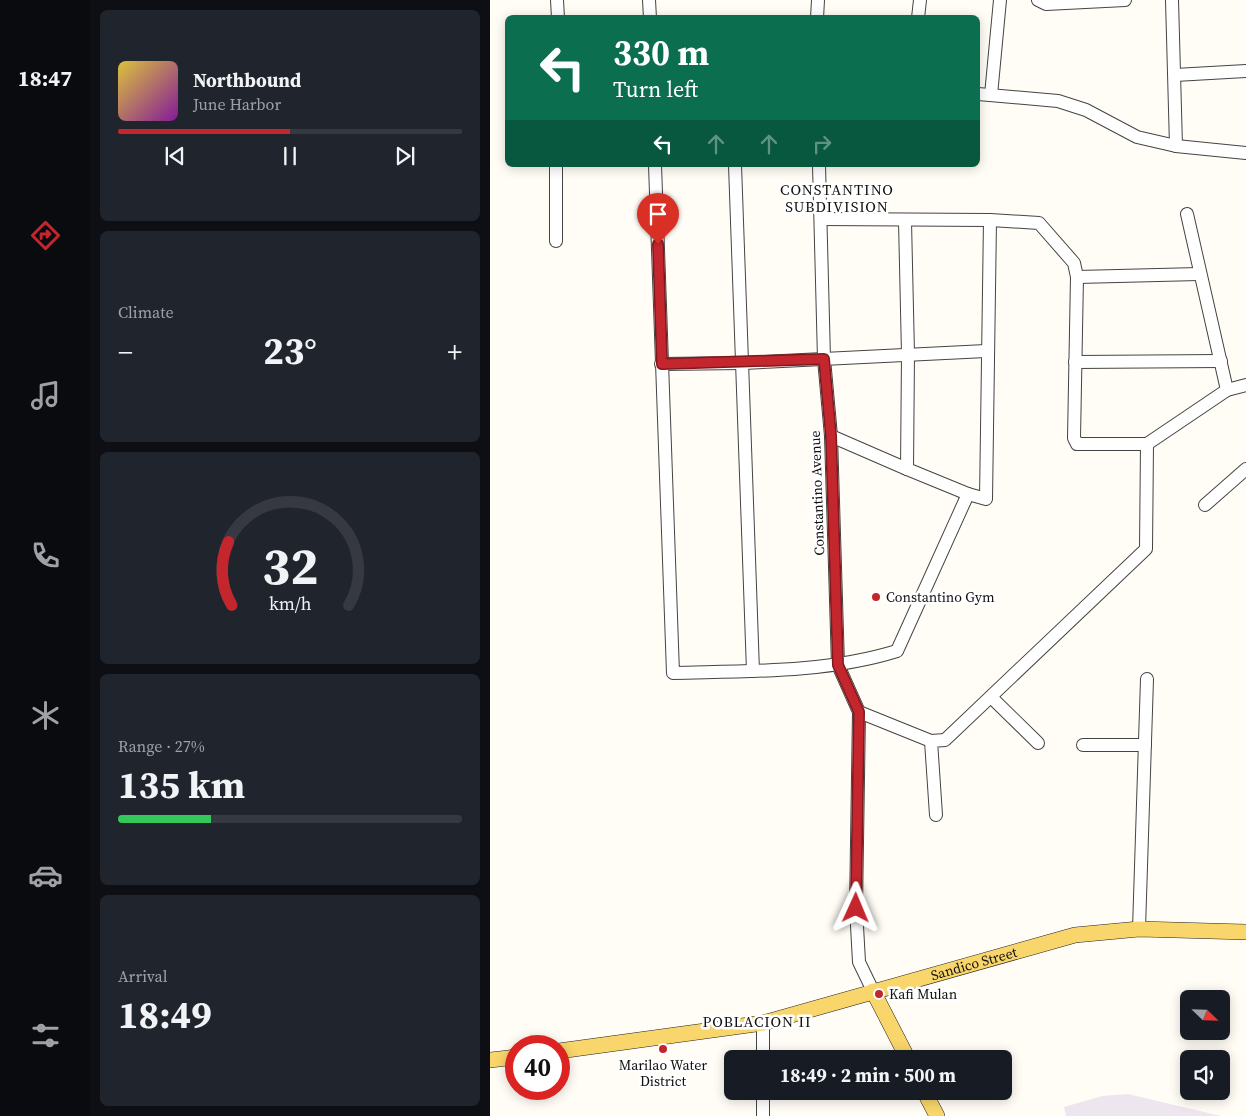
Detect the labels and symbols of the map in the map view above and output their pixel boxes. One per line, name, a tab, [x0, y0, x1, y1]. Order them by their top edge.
district label: CONSTANTINO SUBDIVISION	[780, 179, 894, 217]
pin	[637, 193, 679, 244]
street label: Constantino Avenue	[805, 430, 829, 556]
place label: Constantino Gym	[886, 587, 995, 607]
marker: Constantino Gym	[870, 591, 882, 603]
position arrow	[829, 881, 881, 933]
street label: Sandico Street	[928, 942, 1020, 985]
place label: Kafi Mulan	[889, 984, 958, 1004]
marker: Kafi Mulan	[873, 988, 885, 1000]
north arrow	[1180, 990, 1230, 1040]
district label: POBLACION II	[702, 1011, 812, 1032]
speed limit sign: 40	[505, 1035, 570, 1100]
marker: Marilao Water District	[657, 1043, 669, 1055]
place label: Marilao Water District	[619, 1055, 707, 1091]

